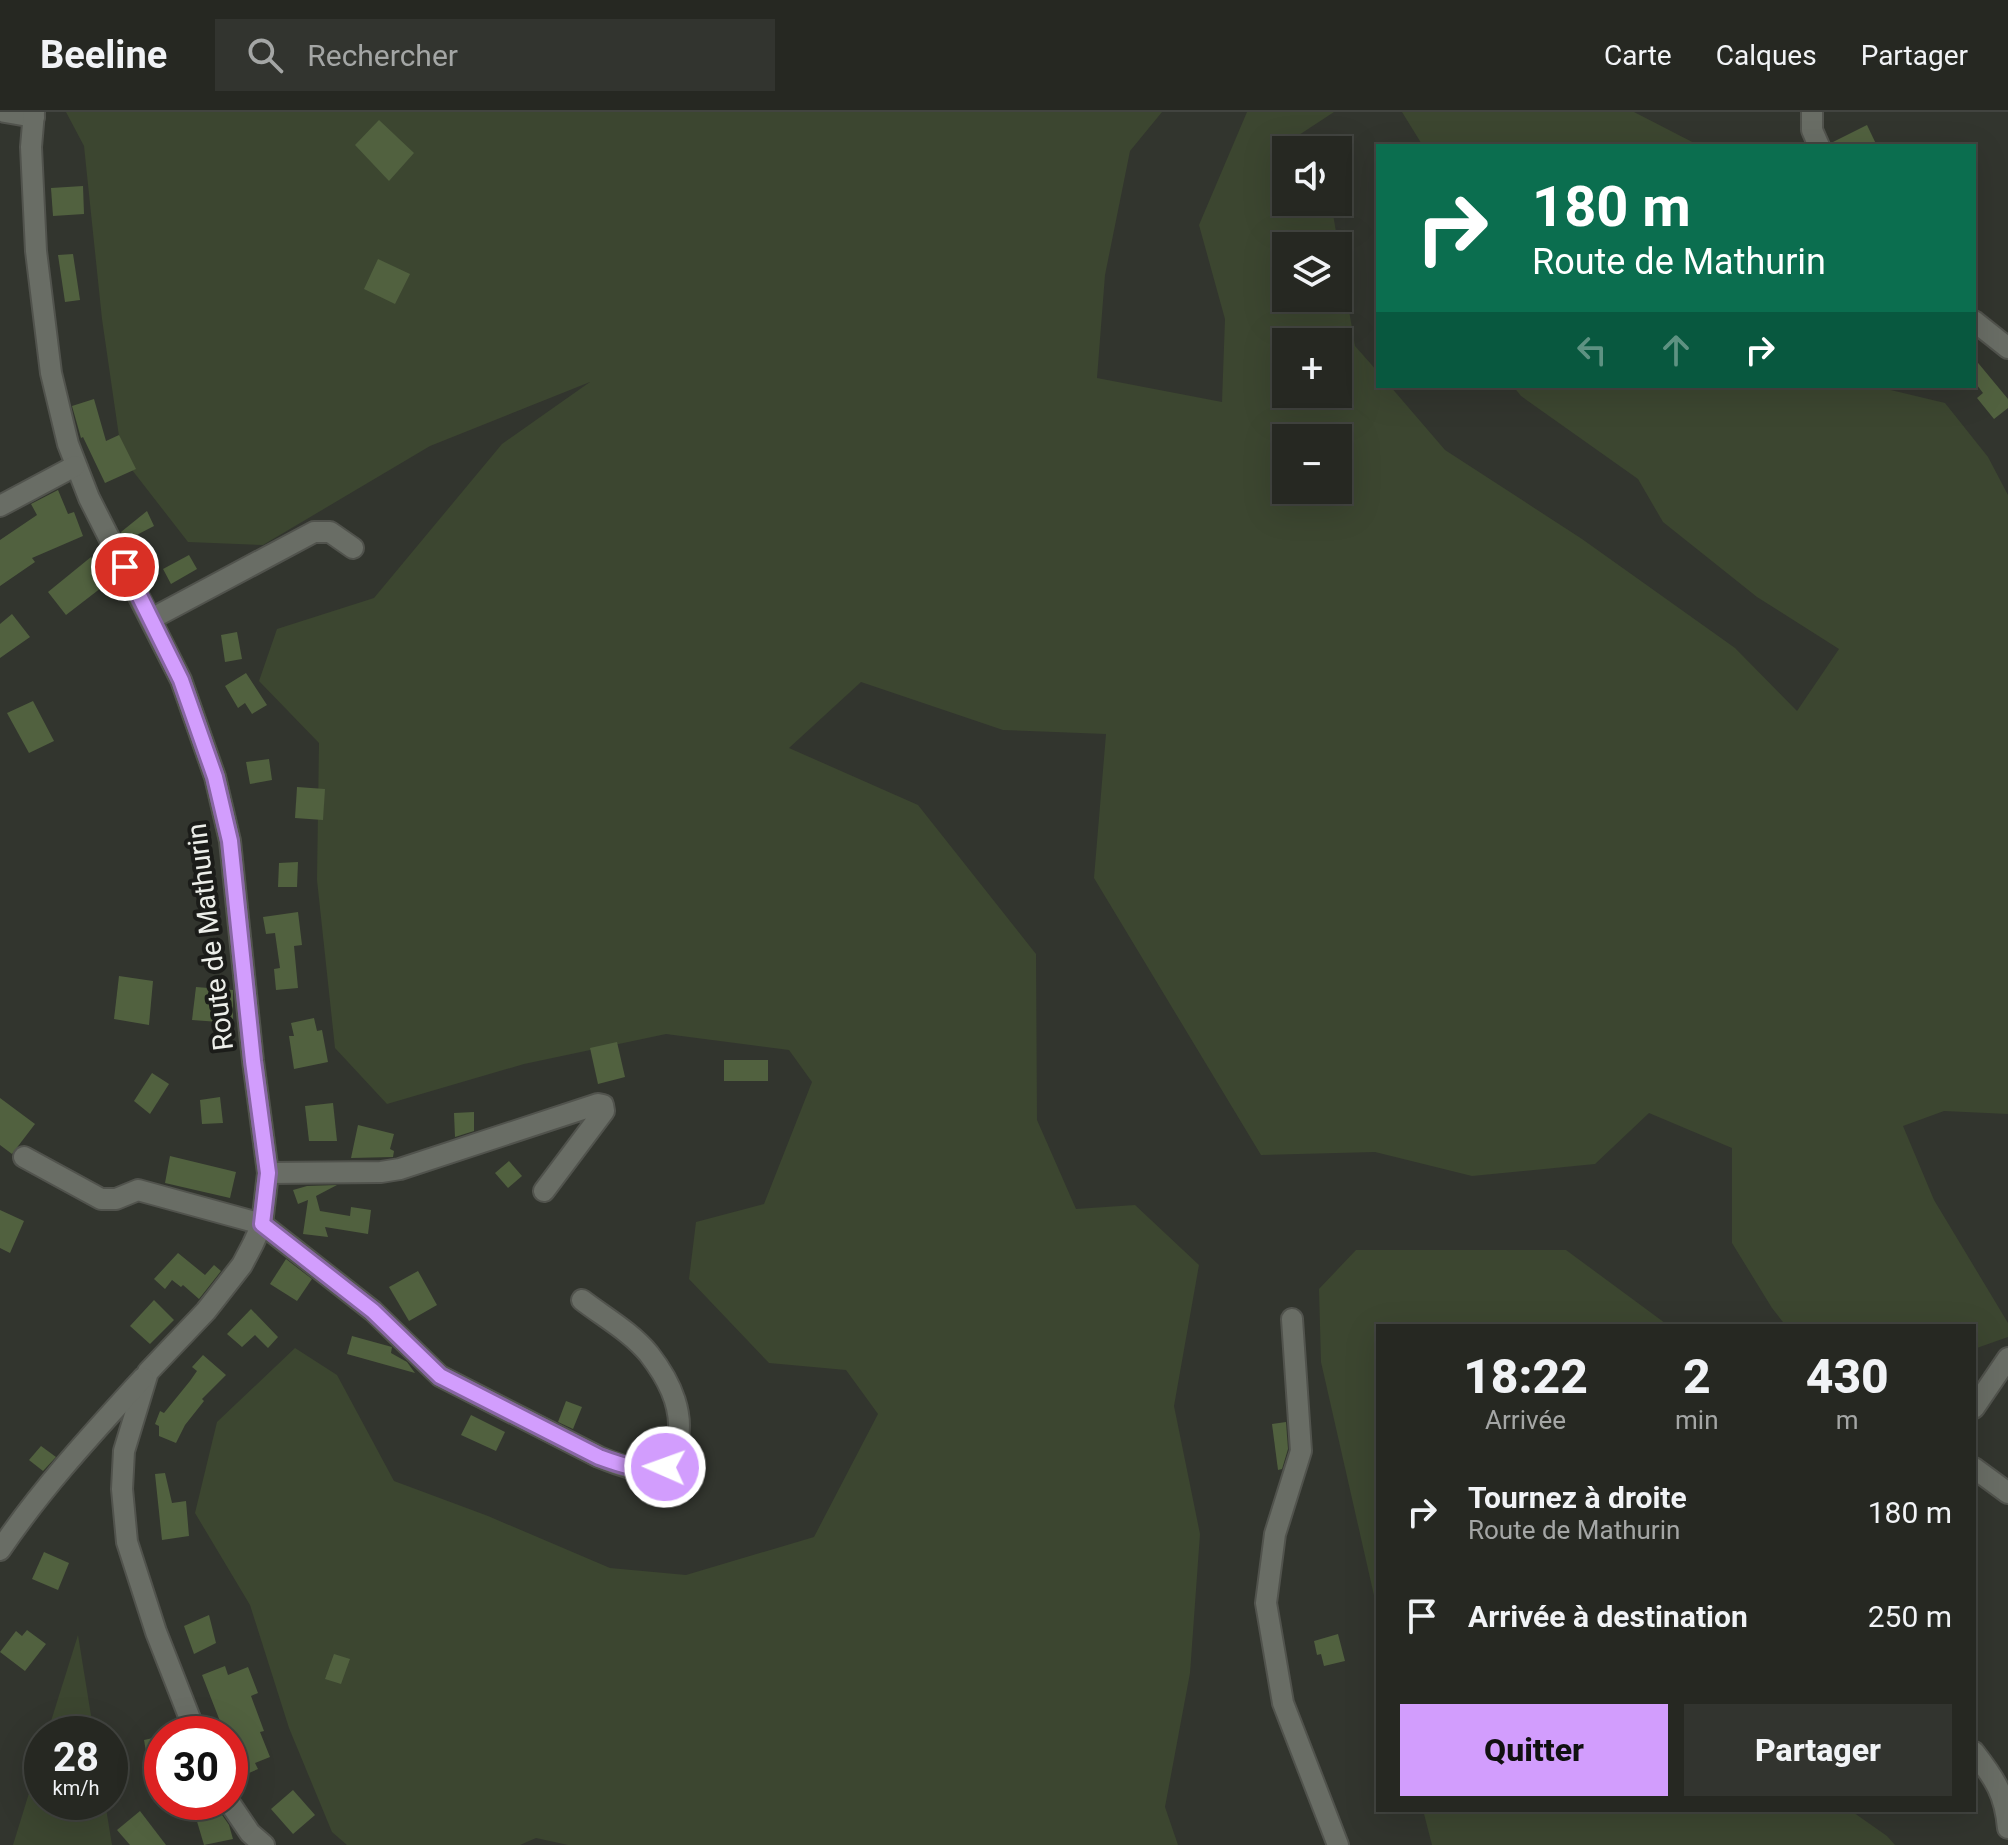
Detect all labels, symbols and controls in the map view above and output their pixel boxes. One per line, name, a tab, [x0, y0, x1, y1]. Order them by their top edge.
search box	[215, 19, 775, 91]
text: Beeline	[40, 33, 167, 77]
icon: search	[243, 33, 287, 77]
text: Rechercher	[307, 38, 458, 73]
text: Carte	[1604, 39, 1672, 72]
text: Calques	[1716, 39, 1817, 72]
text: Partager	[1861, 39, 1968, 72]
map controls	[1272, 136, 1352, 504]
button: sound	[1272, 136, 1352, 216]
text: 180 m	[1532, 174, 1691, 240]
icon: right	[1400, 176, 1504, 280]
button: layers	[1272, 232, 1352, 312]
text: Route de Mathurin	[1532, 241, 1826, 283]
button: +	[1272, 328, 1352, 408]
icon: left	[1570, 328, 1614, 372]
icon: ahead	[1654, 328, 1698, 372]
icon: right	[1738, 328, 1782, 372]
button: −	[1272, 424, 1352, 504]
pin	[91, 533, 159, 601]
icon: arrive	[103, 545, 147, 589]
street label: Route de Mathurin	[180, 822, 240, 1052]
text: 18:22	[1463, 1348, 1588, 1405]
text: 2	[1683, 1348, 1711, 1405]
text: 430	[1806, 1348, 1889, 1405]
text: Arrivée	[1485, 1405, 1566, 1435]
text: min	[1675, 1405, 1719, 1435]
text: m	[1836, 1405, 1859, 1435]
position arrow	[623, 1425, 707, 1509]
text: Tournez à droite	[1468, 1480, 1687, 1515]
icon: right	[1400, 1490, 1444, 1534]
text: 180 m	[1868, 1495, 1952, 1530]
text: Route de Mathurin	[1468, 1515, 1680, 1545]
icon: arrive	[1400, 1594, 1444, 1638]
text: Arrivée à destination	[1468, 1599, 1748, 1634]
text: 250 m	[1868, 1599, 1952, 1634]
button: Quitter	[1400, 1704, 1668, 1796]
button: Partager	[1684, 1704, 1952, 1796]
speed limit sign: 30	[144, 1716, 248, 1820]
text: 28	[53, 1734, 99, 1781]
text: km/h	[53, 1776, 99, 1800]

